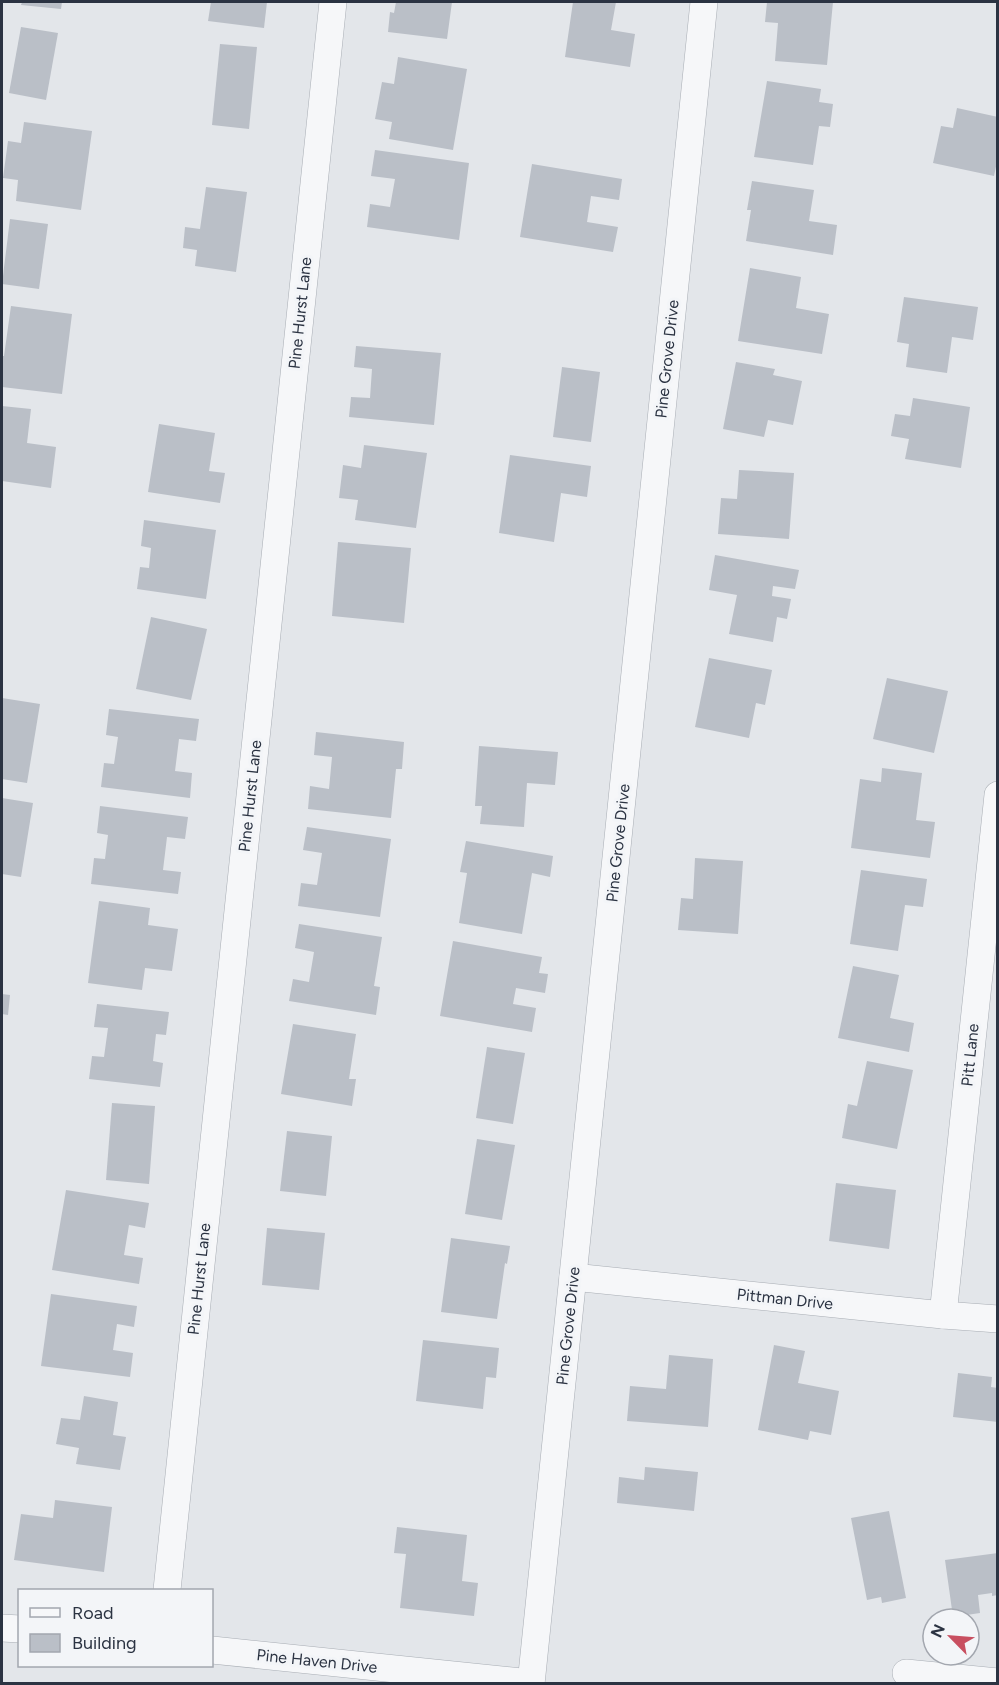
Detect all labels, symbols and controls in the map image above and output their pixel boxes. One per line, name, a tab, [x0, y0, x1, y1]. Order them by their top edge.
street label: Pine Hurst Lane	[285, 256, 315, 370]
street label: Pine Grove Drive	[651, 299, 683, 419]
street label: Pine Hurst Lane	[235, 739, 265, 853]
street label: Pine Grove Drive	[602, 783, 634, 903]
street label: Pitt Lane	[957, 1022, 983, 1087]
street label: Pine Hurst Lane	[184, 1222, 214, 1336]
street label: Pine Grove Drive	[552, 1266, 584, 1386]
street label: Pittman Drive	[736, 1284, 834, 1314]
legend	[18, 1589, 213, 1667]
text: Road	[72, 1602, 113, 1624]
north arrow	[921, 1607, 981, 1667]
text: N	[927, 1621, 949, 1640]
text: Building	[72, 1632, 137, 1654]
street label: Pine Haven Drive	[256, 1645, 379, 1677]

